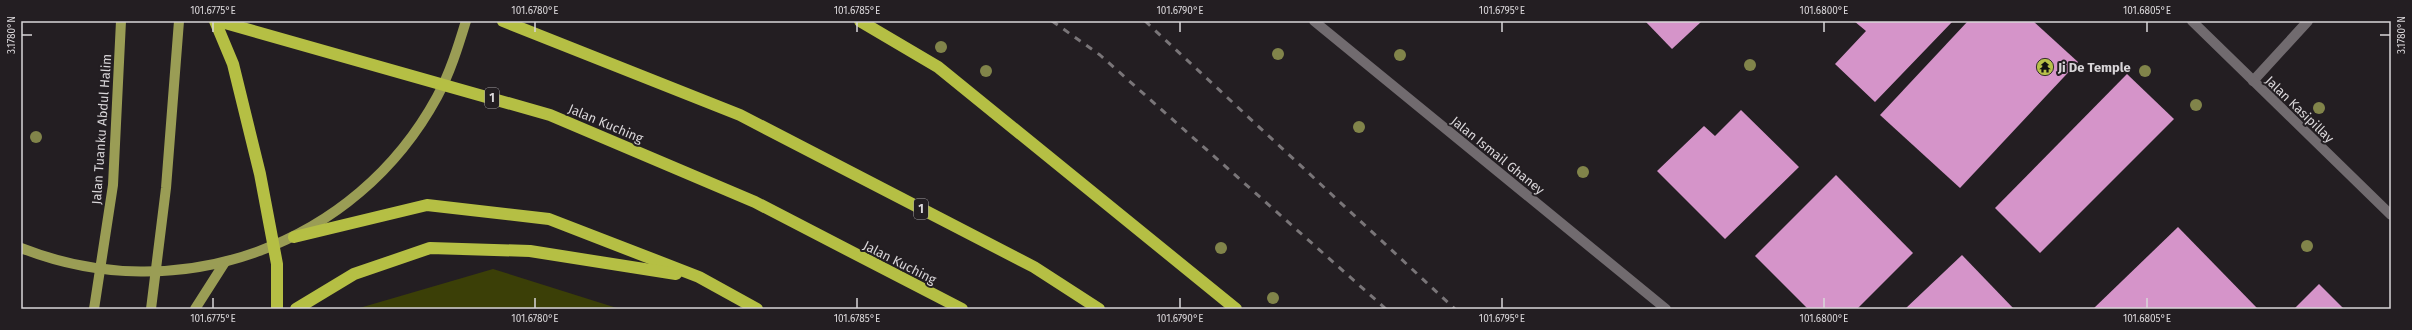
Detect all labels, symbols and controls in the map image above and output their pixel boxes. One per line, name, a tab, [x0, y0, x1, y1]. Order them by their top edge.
text: 101.6775°E	[190, 5, 236, 17]
text: 101.6780°E	[511, 5, 559, 17]
text: 101.6785°E	[834, 5, 880, 17]
text: 101.6790°E	[1156, 5, 1204, 17]
text: 101.6795°E	[1479, 5, 1525, 17]
text: 101.6800°E	[1800, 5, 1848, 17]
text: 101.6805°E	[2123, 5, 2171, 17]
text: 3.1780°N	[6, 16, 18, 54]
text: 3.1780°N	[2396, 16, 2408, 54]
street label: Jalan Tuanku Abdul Halim	[89, 53, 114, 205]
temple icon: Ji De Temple	[2035, 57, 2055, 77]
place label: Ji De Temple	[2057, 60, 2131, 75]
street label: Jalan Kasipillay	[2262, 73, 2337, 146]
road number: 1	[485, 88, 499, 108]
street label: Jalan Kuching	[566, 101, 646, 146]
street label: Jalan Ismail Ghaney	[1448, 113, 1548, 198]
road number: 1	[914, 199, 928, 219]
street label: Jalan Kuching	[861, 238, 939, 287]
text: 101.6775°E	[190, 313, 236, 325]
text: 101.6780°E	[511, 313, 559, 325]
text: 101.6785°E	[834, 313, 880, 325]
text: 101.6790°E	[1156, 313, 1204, 325]
text: 101.6795°E	[1479, 313, 1525, 325]
text: 101.6800°E	[1800, 313, 1848, 325]
text: 101.6805°E	[2123, 313, 2171, 325]

